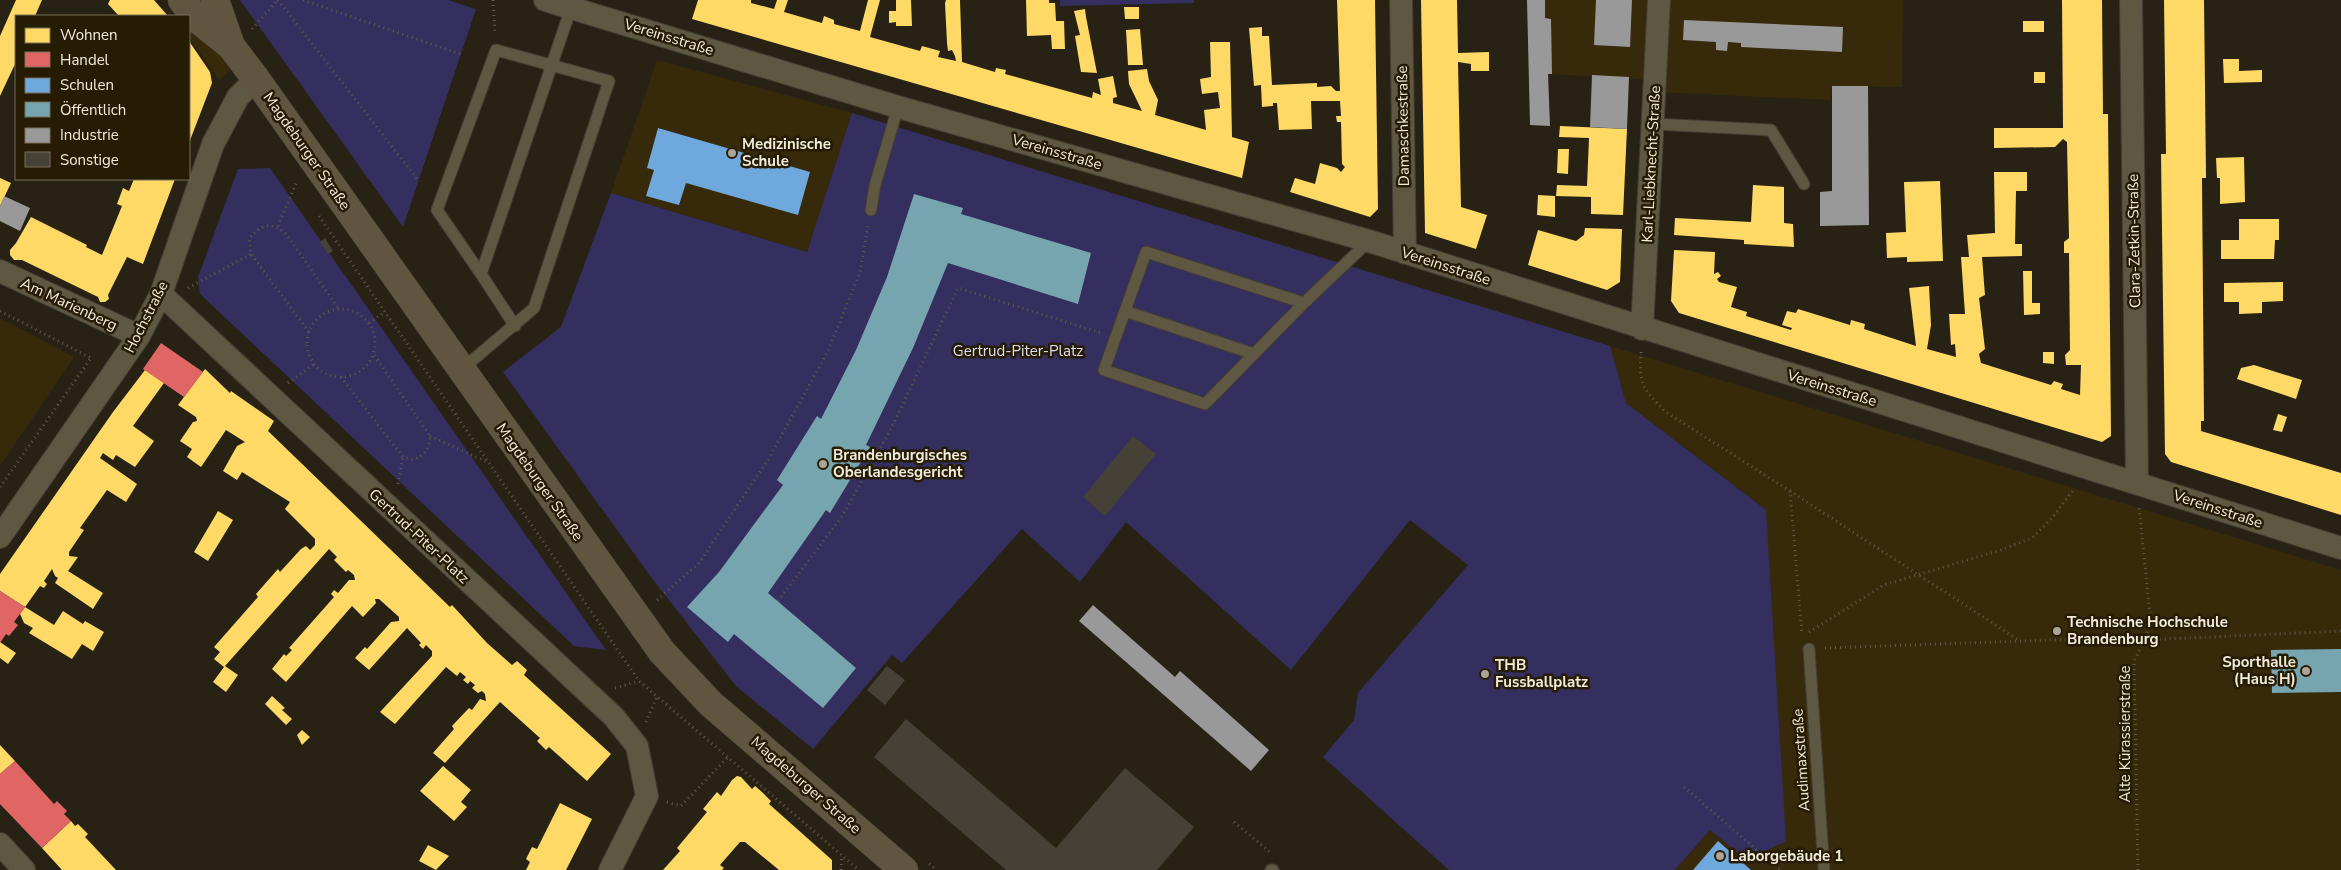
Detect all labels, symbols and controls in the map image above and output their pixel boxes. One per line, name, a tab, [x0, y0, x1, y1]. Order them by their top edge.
street label: Vereinsstraße	[621, 14, 716, 60]
legend	[15, 15, 190, 180]
text: Wohnen	[60, 25, 118, 45]
text: Handel	[60, 50, 110, 70]
street label: Damaschkestraße	[1392, 65, 1414, 187]
text: Schulen	[60, 75, 114, 95]
street label: Karl-Liebknecht-Straße	[1637, 85, 1665, 243]
street label: Magdeburger Straße	[259, 88, 355, 214]
text: Öffentlich	[60, 100, 126, 120]
text: Industrie	[60, 125, 119, 145]
street label: Vereinsstraße	[1009, 129, 1104, 174]
place label: Medizinische Schule	[742, 134, 831, 171]
marker: Medizinische Schule	[726, 147, 738, 159]
text: Sonstige	[60, 150, 119, 170]
street label: Clara-Zetkin-Straße	[2123, 174, 2145, 308]
street label: Vereinsstraße	[1398, 242, 1493, 290]
street label: Am Marienberg	[17, 273, 121, 335]
street label: Hochstraße	[119, 278, 173, 356]
park label: Gertrud-Piter-Platz	[953, 341, 1083, 361]
street label: Vereinsstraße	[1784, 365, 1879, 411]
street label: Magdeburger Straße	[492, 419, 588, 545]
place label: Brandenburgisches Oberlandesgericht	[833, 445, 967, 482]
marker: Brandenburgisches Oberlandesgericht	[817, 458, 829, 470]
street label: Gertrud-Piter-Platz	[364, 484, 474, 588]
street label: Vereinsstraße	[2170, 485, 2265, 533]
place label: Technische Hochschule Brandenburg	[2067, 612, 2228, 649]
marker: Technische Hochschule Brandenburg	[2051, 625, 2063, 637]
place label: Sporthalle (Haus H)	[2222, 652, 2296, 689]
place label: THB Fussballplatz	[1495, 655, 1588, 692]
street label: Alte Kürassierstraße	[2115, 665, 2135, 803]
marker: Sporthalle (Haus H)	[2300, 665, 2312, 677]
marker: THB Fussballplatz	[1479, 668, 1491, 680]
street label: Audimaxstraße	[1787, 708, 1815, 812]
street label: Magdeburger Straße	[747, 732, 865, 838]
place label: Laborgebäude 1	[1730, 846, 1843, 866]
marker: Laborgebäude 1	[1714, 850, 1726, 862]

